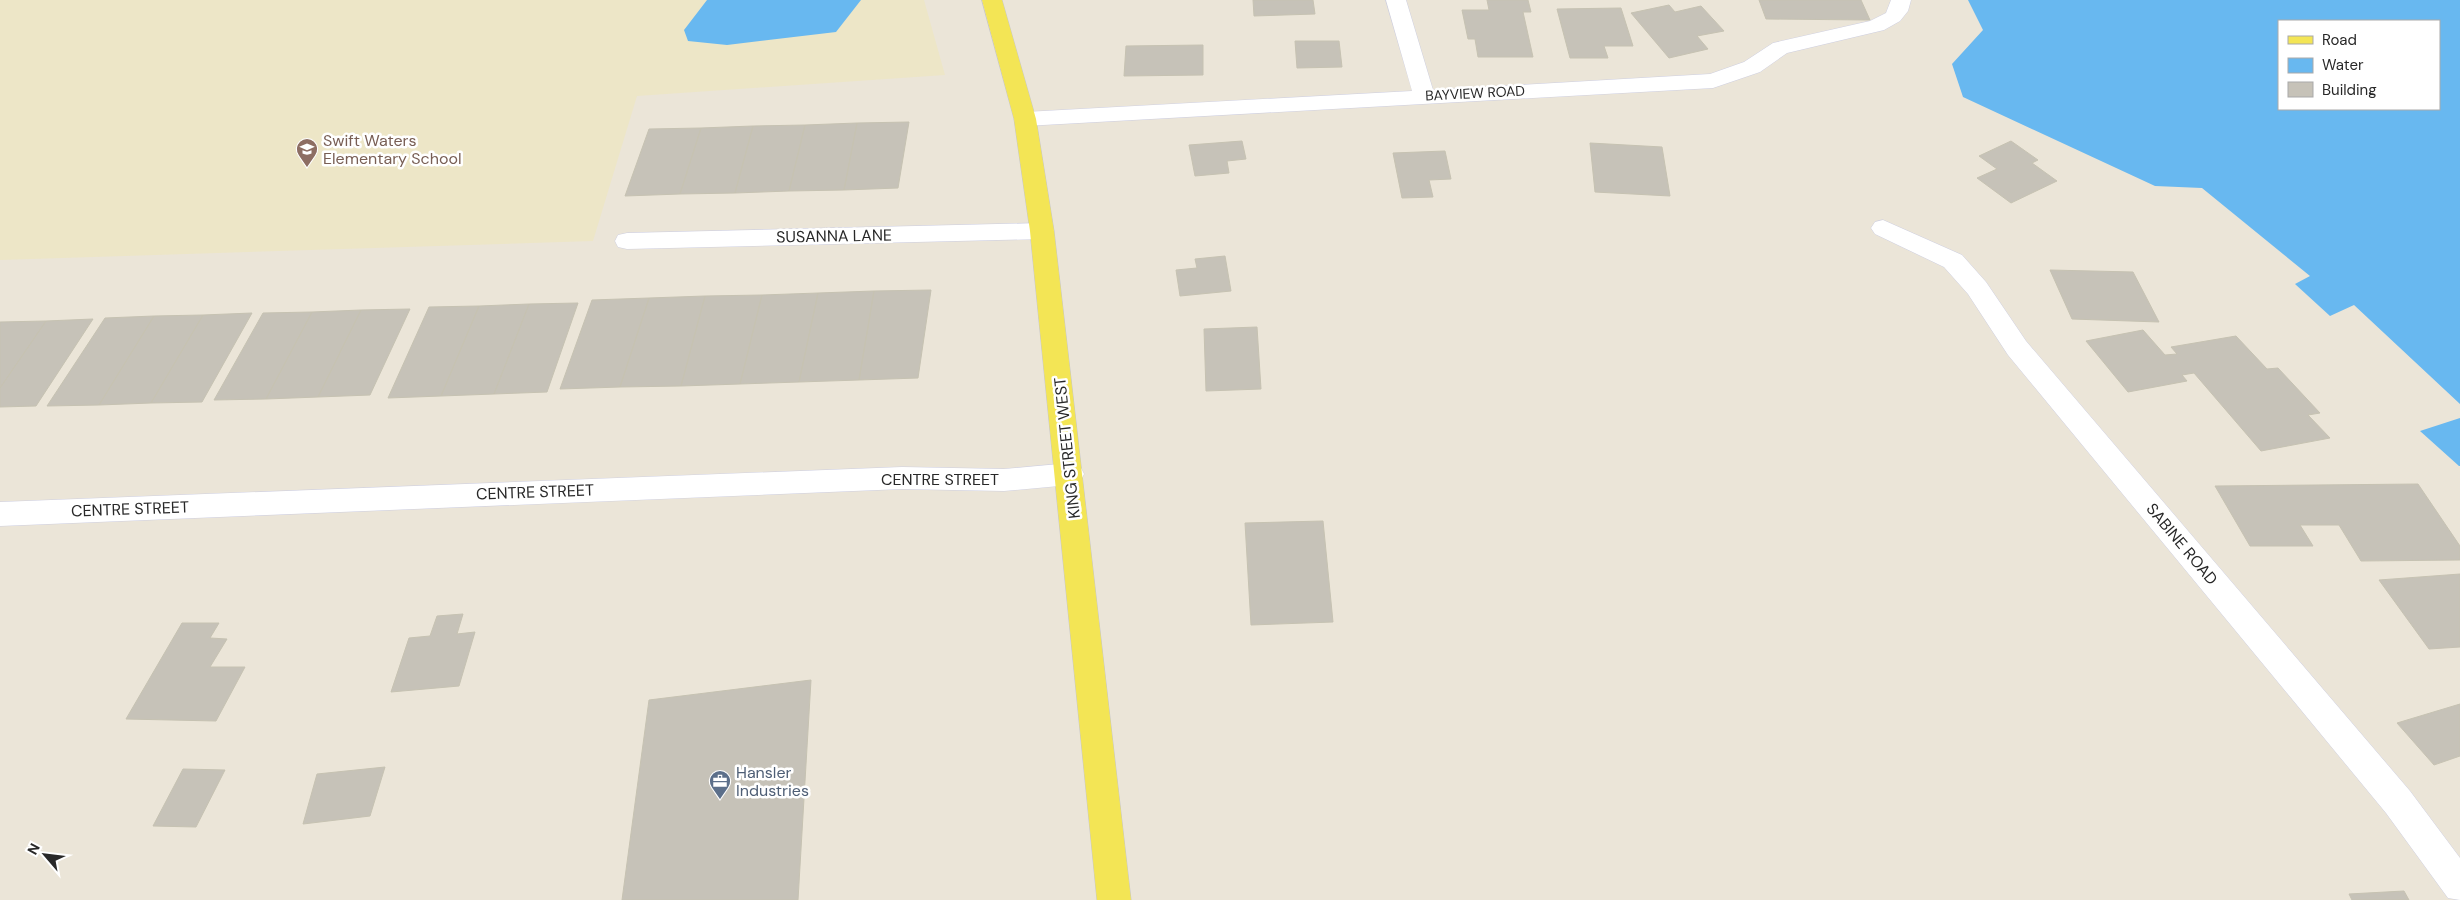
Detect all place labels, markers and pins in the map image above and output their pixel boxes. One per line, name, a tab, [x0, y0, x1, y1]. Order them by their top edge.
place label: Swift Waters Elementary School	[323, 130, 461, 169]
school or university icon: Swift Waters Elementary School	[295, 137, 319, 168]
place label: Hansler Industries	[736, 762, 809, 801]
office icon: Hansler Industries	[708, 769, 732, 800]

